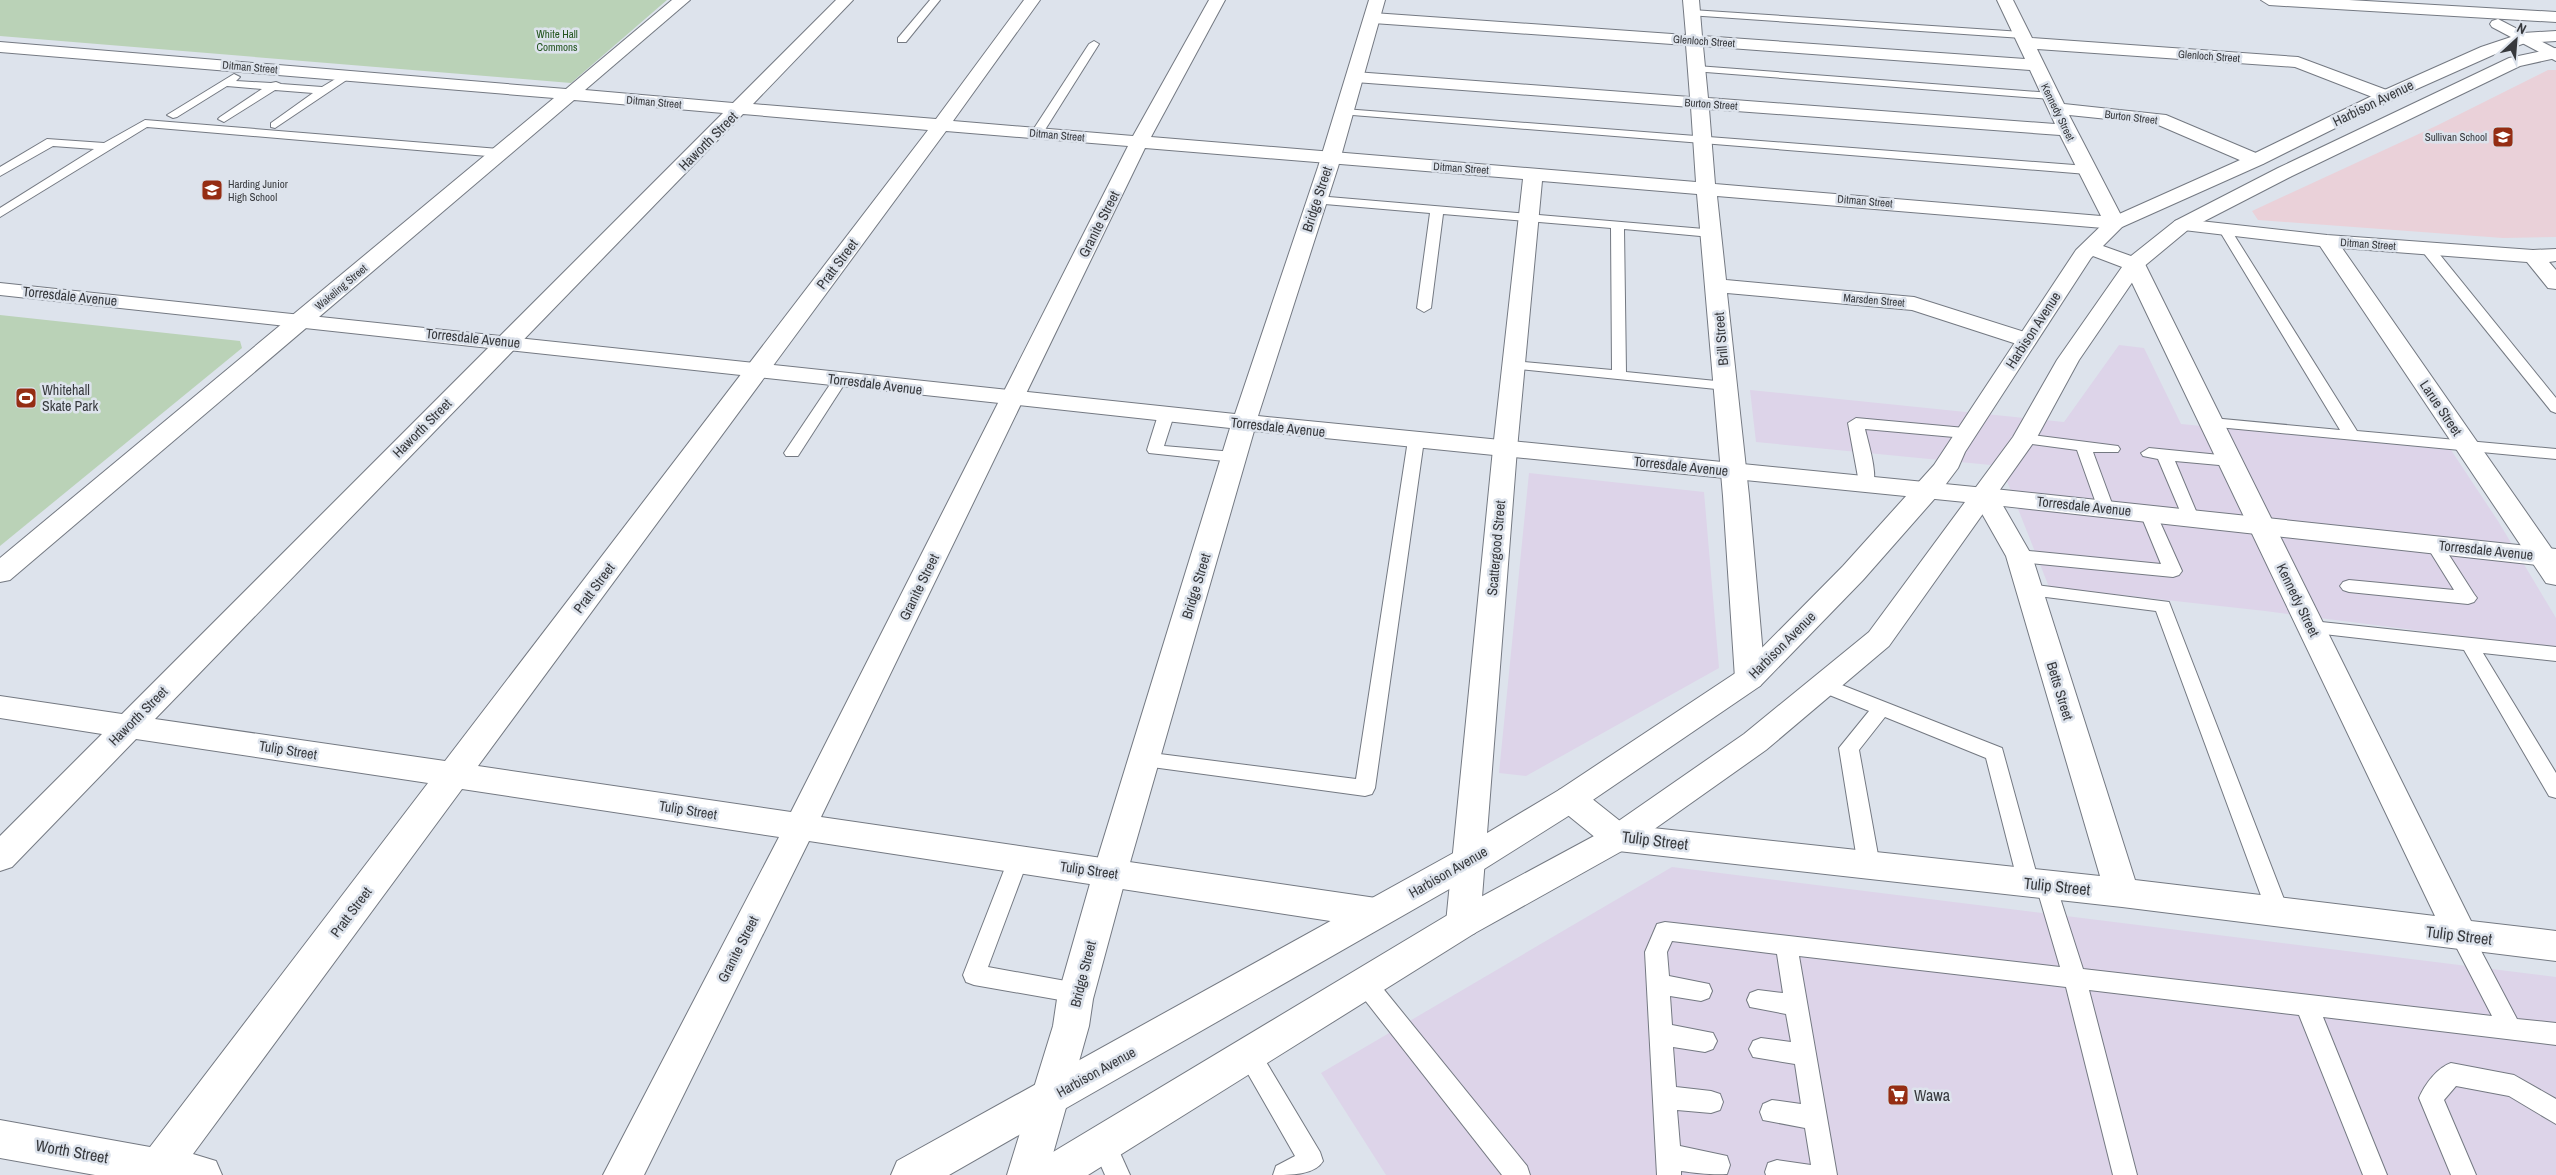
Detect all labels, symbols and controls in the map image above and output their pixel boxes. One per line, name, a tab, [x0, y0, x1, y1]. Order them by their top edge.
north arrow	[2491, 15, 2541, 65]
text: N	[2514, 18, 2529, 38]
park label: White Hall Commons	[536, 27, 578, 54]
street label: Glenloch Street	[1673, 32, 1736, 50]
street label: Glenloch Street	[2178, 47, 2241, 65]
street label: Ditman Street	[222, 58, 279, 76]
street label: Harbison Avenue	[2330, 76, 2416, 130]
street label: Kennedy Street	[2038, 81, 2078, 143]
street label: Ditman Street	[626, 93, 683, 111]
street label: Burton Street	[1684, 95, 1738, 113]
street label: Burton Street	[2104, 107, 2159, 127]
street label: Haworth Street	[675, 108, 741, 174]
school or university icon: Sullivan School	[2491, 125, 2515, 149]
street label: Ditman Street	[1029, 126, 1086, 144]
place label: Sullivan School	[2425, 130, 2487, 144]
street label: Ditman Street	[1433, 159, 1490, 177]
street label: Bridge Street	[1298, 164, 1336, 234]
place label: Harding Junior High School	[228, 177, 288, 204]
school or university icon: Harding Junior High School	[200, 178, 224, 202]
street label: Granite Street	[1075, 188, 1123, 260]
street label: Ditman Street	[1837, 192, 1894, 210]
street label: Pratt Street	[812, 235, 862, 293]
street label: Ditman Street	[2340, 235, 2397, 253]
street label: Wakeling Street	[312, 261, 370, 313]
street label: Torresdale Avenue	[22, 282, 118, 310]
street label: Harbison Avenue	[2002, 288, 2064, 372]
street label: Marsden Street	[1843, 290, 1906, 310]
street label: Brill Street	[1710, 312, 1732, 366]
street label: Torresdale Avenue	[425, 324, 521, 352]
street label: Torresdale Avenue	[827, 369, 923, 399]
street label: Larue Street	[2416, 377, 2466, 439]
place label: Whitehall Skate Park	[42, 381, 98, 415]
sports icon: Whitehall Skate Park	[14, 386, 38, 410]
street label: Haworth Street	[389, 395, 455, 461]
street label: Torresdale Avenue	[1230, 413, 1326, 441]
street label: Torresdale Avenue	[1633, 452, 1729, 480]
street label: Torresdale Avenue	[2036, 492, 2132, 520]
street label: Scattergood Street	[1483, 500, 1509, 596]
street label: Torresdale Avenue	[2438, 536, 2534, 564]
street label: Granite Street	[895, 551, 943, 623]
street label: Bridge Street	[1178, 551, 1214, 621]
street label: Pratt Street	[569, 559, 619, 617]
street label: Kennedy Street	[2273, 560, 2323, 640]
street label: Harbison Avenue	[1745, 608, 1819, 682]
street label: Betts Street	[2043, 660, 2077, 722]
street label: Haworth Street	[105, 683, 171, 749]
street label: Tulip Street	[258, 737, 318, 763]
street label: Tulip Street	[658, 797, 718, 823]
street label: Tulip Street	[1621, 825, 1690, 855]
street label: Harbison Avenue	[1405, 842, 1491, 902]
street label: Tulip Street	[1059, 857, 1119, 883]
street label: Tulip Street	[2023, 872, 2092, 900]
street label: Pratt Street	[326, 883, 376, 941]
street label: Granite Street	[714, 913, 762, 985]
street label: Tulip Street	[2425, 920, 2494, 950]
street label: Bridge Street	[1066, 939, 1100, 1009]
street label: Harbison Avenue	[1053, 1043, 1139, 1101]
supermarket icon: Wawa	[1886, 1083, 1910, 1107]
place label: Wawa	[1914, 1084, 1951, 1106]
street label: Worth Street	[34, 1134, 110, 1168]

